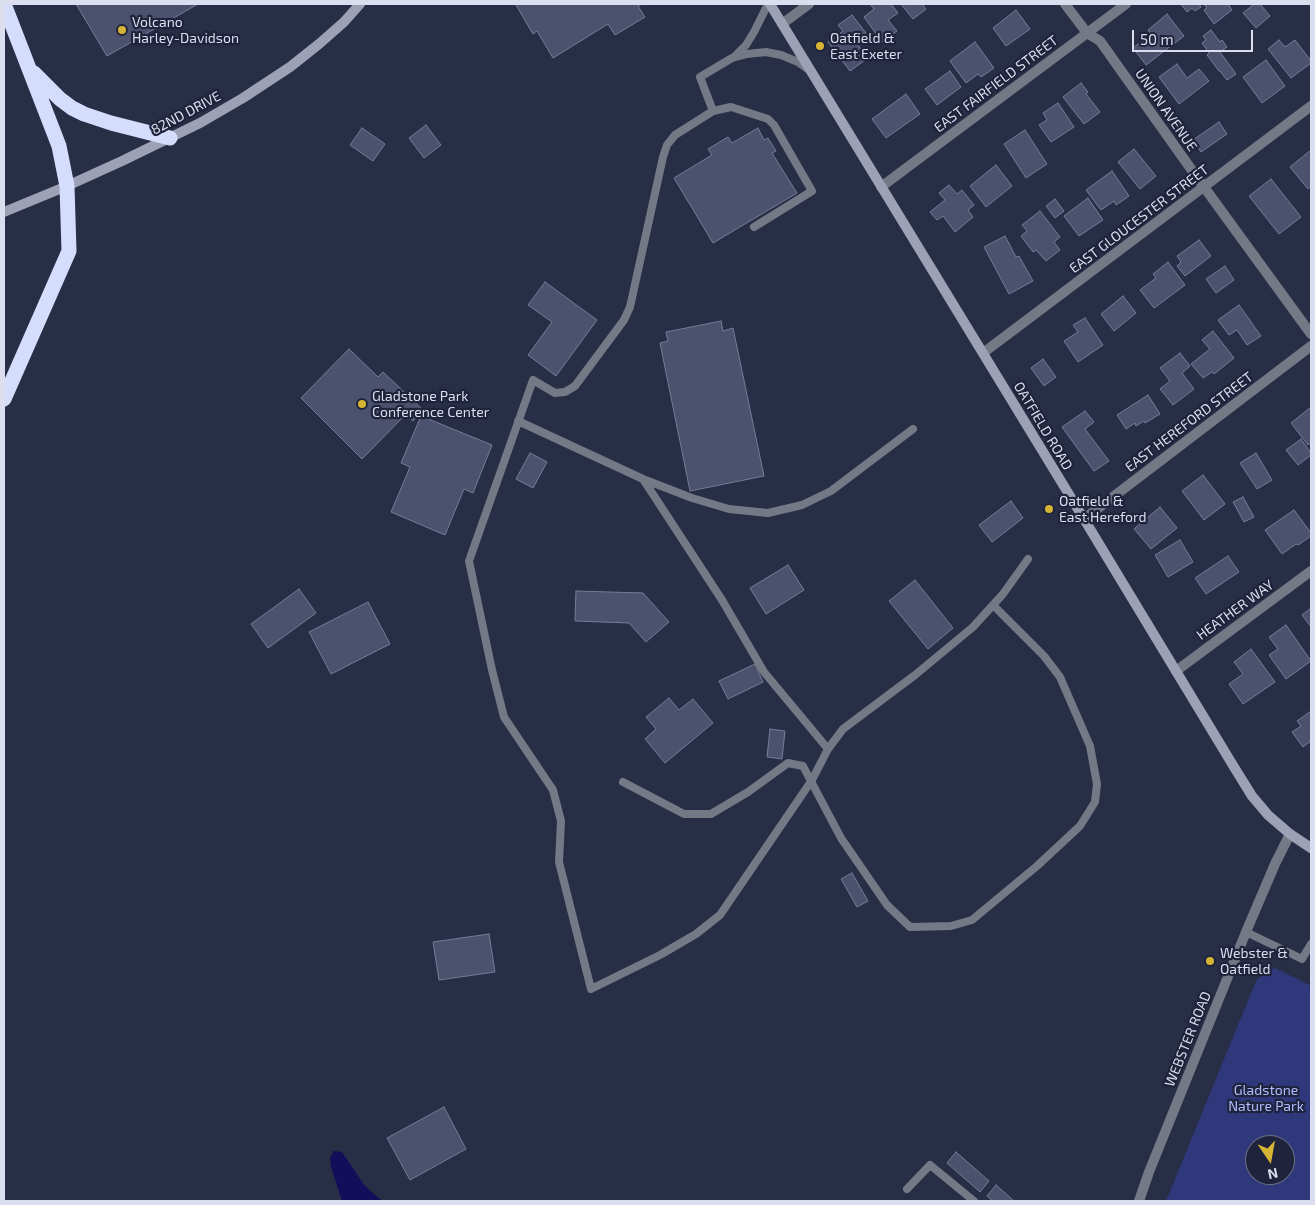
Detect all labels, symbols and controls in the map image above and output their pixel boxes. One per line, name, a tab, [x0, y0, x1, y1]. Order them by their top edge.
place label: Volcano Harley-Davidson	[132, 14, 239, 46]
scale bar	[1135, 20, 1256, 52]
marker: Volcano Harley-Davidson	[116, 24, 128, 36]
place label: Oatfield & East Exeter	[830, 30, 902, 62]
text: 50 m	[1140, 30, 1174, 48]
street label: EAST FAIRFIELD STREET	[931, 32, 1061, 136]
marker: Oatfield & East Exeter	[814, 40, 826, 52]
street label: UNION AVENUE	[1131, 66, 1201, 154]
street label: 82ND DRIVE	[148, 88, 224, 138]
street label: EAST GLOUCESTER STREET	[1066, 161, 1212, 277]
street label: EAST HEREFORD STREET	[1122, 368, 1256, 476]
street label: OATFIELD ROAD	[1010, 379, 1076, 473]
place label: Gladstone Park Conference Center	[372, 388, 489, 421]
marker: Gladstone Park Conference Center	[356, 398, 368, 410]
place label: Oatfield & East Hereford	[1059, 493, 1147, 526]
marker: Oatfield & East Hereford	[1043, 503, 1055, 515]
street label: HEATHER WAY	[1193, 576, 1277, 644]
place label: Webster & Oatfield	[1220, 945, 1288, 978]
marker: Webster & Oatfield	[1204, 955, 1216, 967]
street label: WEBSTER ROAD	[1161, 989, 1215, 1089]
park label: Gladstone Nature Park	[1228, 1082, 1304, 1114]
north arrow	[1245, 1135, 1295, 1185]
text: N	[1266, 1165, 1280, 1184]

